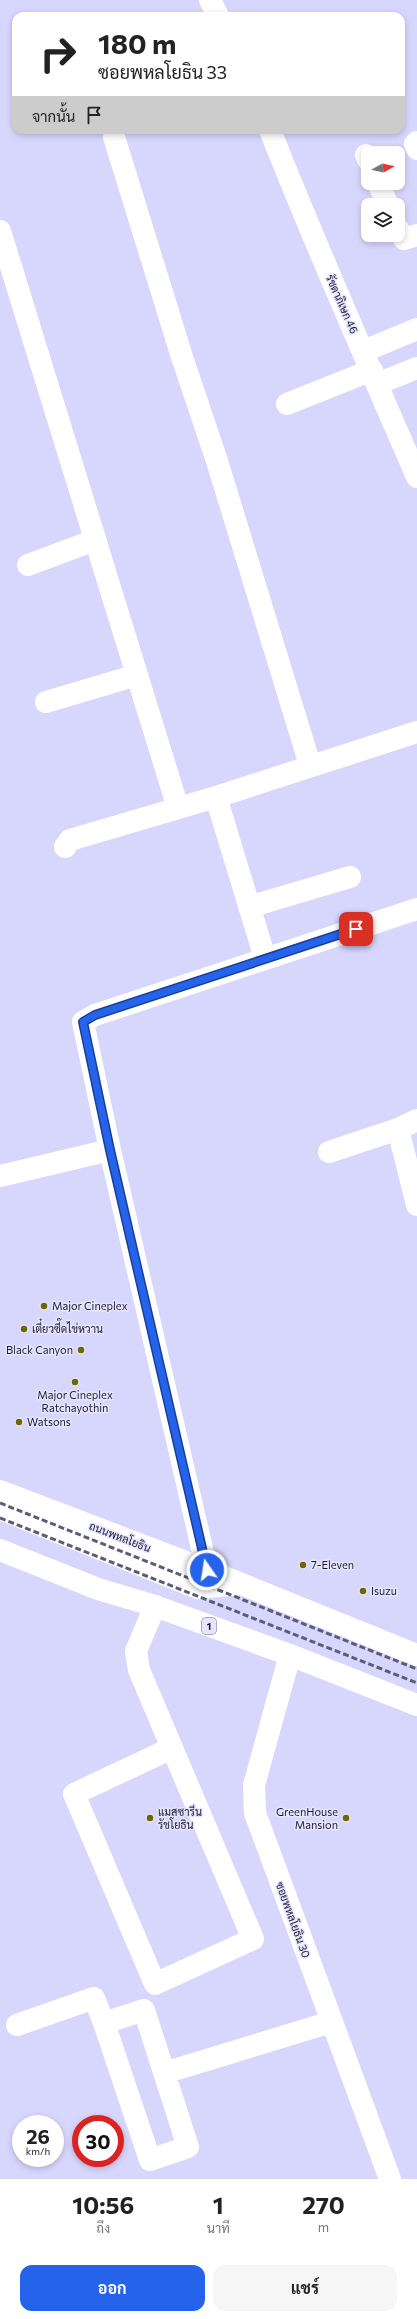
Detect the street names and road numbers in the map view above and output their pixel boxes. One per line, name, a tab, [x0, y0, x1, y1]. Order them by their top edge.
street label: รัชดาภิเษก 46	[324, 272, 361, 336]
street label: ถนนพหลโยธิน	[87, 1518, 153, 1554]
road number: 1	[202, 1618, 216, 1634]
street label: ซอยพหลโยธิน 30	[274, 1880, 314, 1960]

